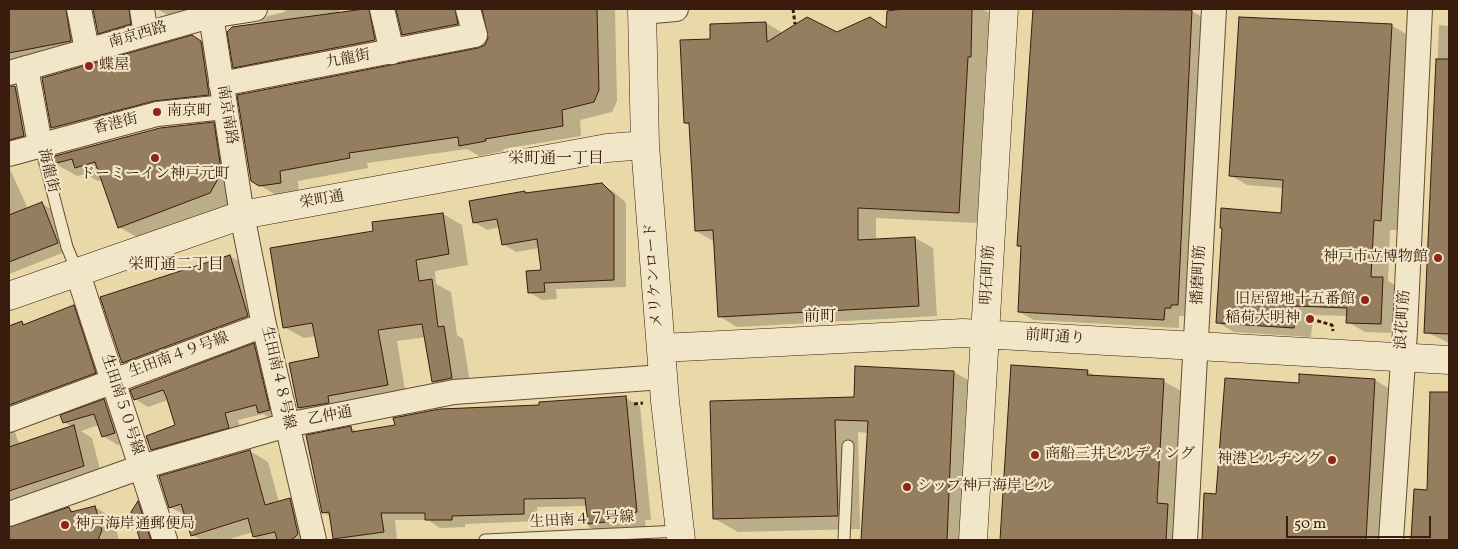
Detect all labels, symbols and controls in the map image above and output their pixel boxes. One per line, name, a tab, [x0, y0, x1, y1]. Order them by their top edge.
street label: 南京西路	[107, 19, 169, 53]
street label: 九龍街	[324, 47, 372, 73]
place label: 蝶屋	[99, 57, 129, 75]
marker: 蝶屋	[83, 60, 95, 72]
street label: 南京南路	[212, 84, 240, 146]
place label: 南京町	[167, 103, 212, 121]
marker: 南京町	[151, 106, 163, 118]
street label: 香港街	[92, 111, 140, 139]
street label: 海龍街	[33, 147, 61, 195]
district label: 栄町通一丁目	[508, 150, 604, 170]
marker: ドーミーイン神戸元町	[149, 152, 161, 164]
place label: ドーミーイン神戸元町	[80, 166, 230, 184]
street label: 栄町通	[298, 188, 346, 214]
street label: メリケンロード	[642, 222, 668, 328]
street label: 明石町筋	[978, 245, 1000, 305]
street label: 播磨町筋	[1189, 245, 1211, 305]
place label: 神戸市立博物館	[1323, 249, 1428, 267]
marker: 神戸市立博物館	[1432, 252, 1444, 264]
district label: 栄町通二丁目	[128, 256, 224, 276]
street label: 浪花町筋	[1393, 289, 1415, 351]
place label: 旧居留地十五番館	[1235, 291, 1355, 309]
marker: 旧居留地十五番館	[1359, 294, 1371, 306]
district label: 前町	[804, 308, 836, 328]
place label: 稲荷大明神	[1225, 310, 1300, 328]
marker: 稲荷大明神	[1304, 313, 1316, 325]
street label: 生田南４８号線	[256, 325, 298, 431]
street label: 前町通り	[1024, 327, 1086, 349]
street label: 生田南４９号線	[127, 330, 231, 382]
street label: 生田南５０号線	[96, 352, 146, 458]
street label: 乙仲通	[306, 404, 354, 430]
place label: 商船三井ビルディング	[1045, 446, 1195, 464]
marker: 商船三井ビルディング	[1029, 449, 1041, 461]
place label: 神港ビルヂング	[1217, 451, 1322, 469]
marker: 神港ビルヂング	[1326, 454, 1338, 466]
place label: シップ神戸海岸ビル	[917, 478, 1052, 496]
marker: シップ神戸海岸ビル	[901, 481, 913, 493]
scale bar	[1288, 506, 1433, 538]
street label: 生田南４７号線	[529, 509, 635, 533]
text: 50 m	[1294, 514, 1326, 535]
place label: 神戸海岸通郵便局	[75, 516, 195, 534]
marker: 神戸海岸通郵便局	[59, 519, 71, 531]

